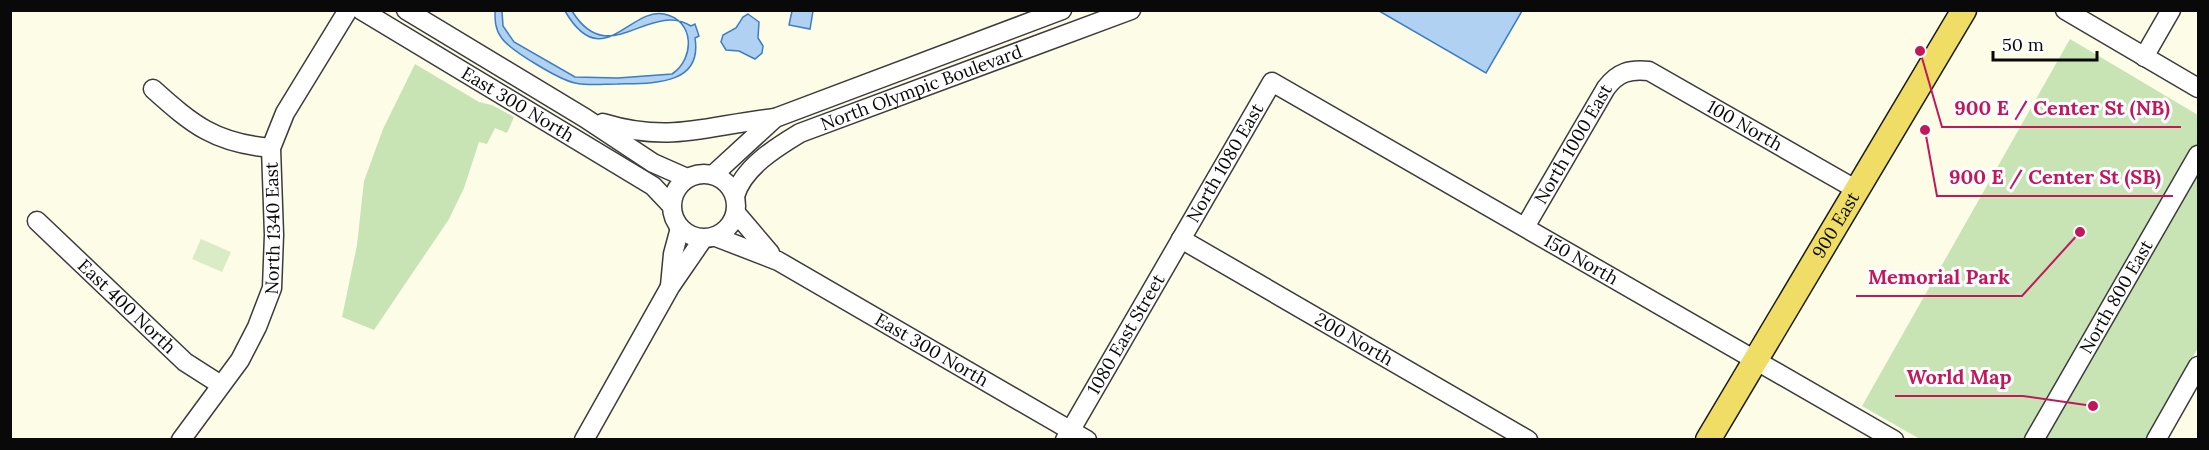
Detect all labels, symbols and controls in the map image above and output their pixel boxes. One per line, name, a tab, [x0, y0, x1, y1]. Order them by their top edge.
scale bar	[1993, 24, 2096, 62]
text: 50 m	[2002, 33, 2044, 56]
street label: North Olympic Boulevard	[817, 39, 1025, 135]
street label: East 300 North	[457, 61, 579, 147]
street label: North 1000 East	[1529, 80, 1617, 208]
callout: 900 E / Center St (NB)	[1942, 89, 2181, 127]
street label: 100 North	[1703, 95, 1787, 156]
text: 900 E / Center St (NB)	[1954, 95, 2170, 121]
street label: North 1080 East	[1181, 99, 1268, 227]
callout: 900 E / Center St (SB)	[1937, 158, 2173, 196]
street label: North 1340 East	[259, 162, 285, 295]
text: 900 E / Center St (SB)	[1949, 164, 2161, 190]
street label: 900 East	[1807, 188, 1864, 262]
street label: 150 North	[1540, 229, 1623, 290]
street label: North 800 East	[2074, 236, 2158, 358]
street label: East 400 North	[73, 254, 181, 359]
callout: Memorial Park	[1856, 258, 2022, 296]
text: Memorial Park	[1868, 264, 2010, 289]
street label: 1080 East Street	[1082, 270, 1169, 399]
street label: 200 North	[1311, 307, 1398, 371]
street label: East 300 North	[871, 308, 993, 392]
callout: World Map	[1895, 358, 2023, 396]
text: World Map	[1907, 364, 2011, 389]

